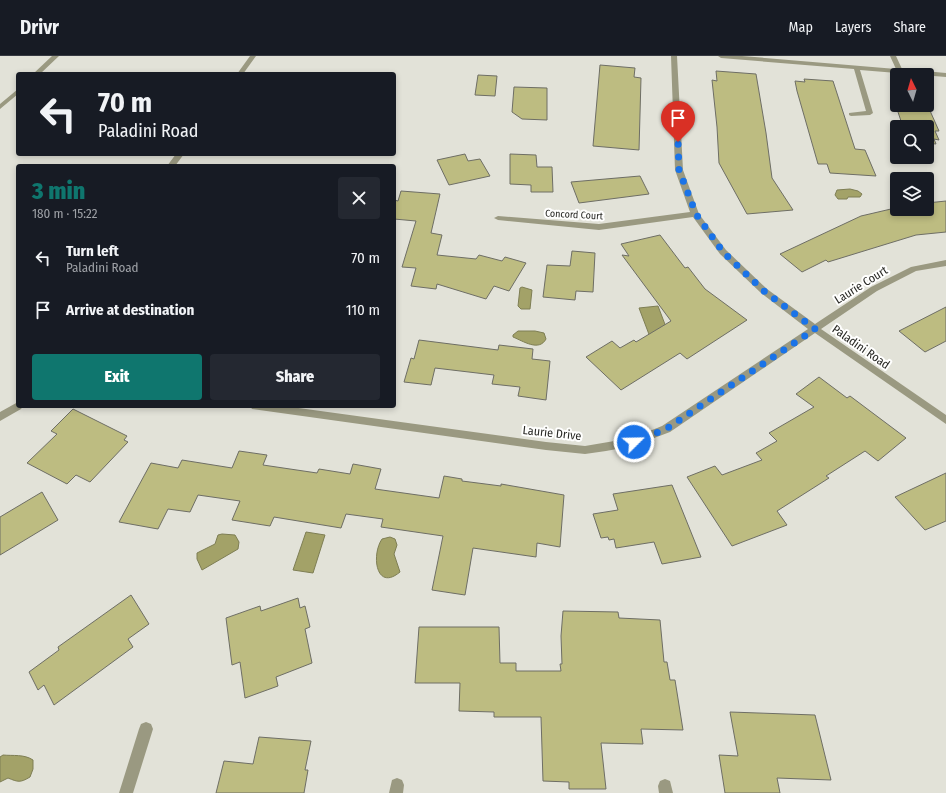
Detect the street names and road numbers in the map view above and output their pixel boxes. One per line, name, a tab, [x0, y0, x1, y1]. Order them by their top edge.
street label: Concord Court	[545, 207, 604, 223]
street label: Laurie Court	[832, 263, 890, 307]
street label: Paladini Road	[830, 322, 892, 372]
street label: Laurie Drive	[522, 423, 582, 443]

